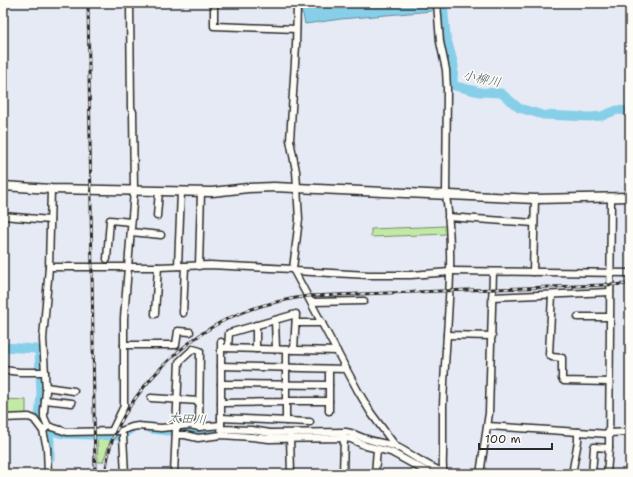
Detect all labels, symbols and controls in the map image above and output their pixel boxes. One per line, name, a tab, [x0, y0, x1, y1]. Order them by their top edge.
water label: 小柳川	[461, 66, 503, 91]
water label: 太田川	[167, 409, 207, 428]
scale bar	[479, 425, 552, 451]
text: 100 m	[485, 431, 521, 447]

